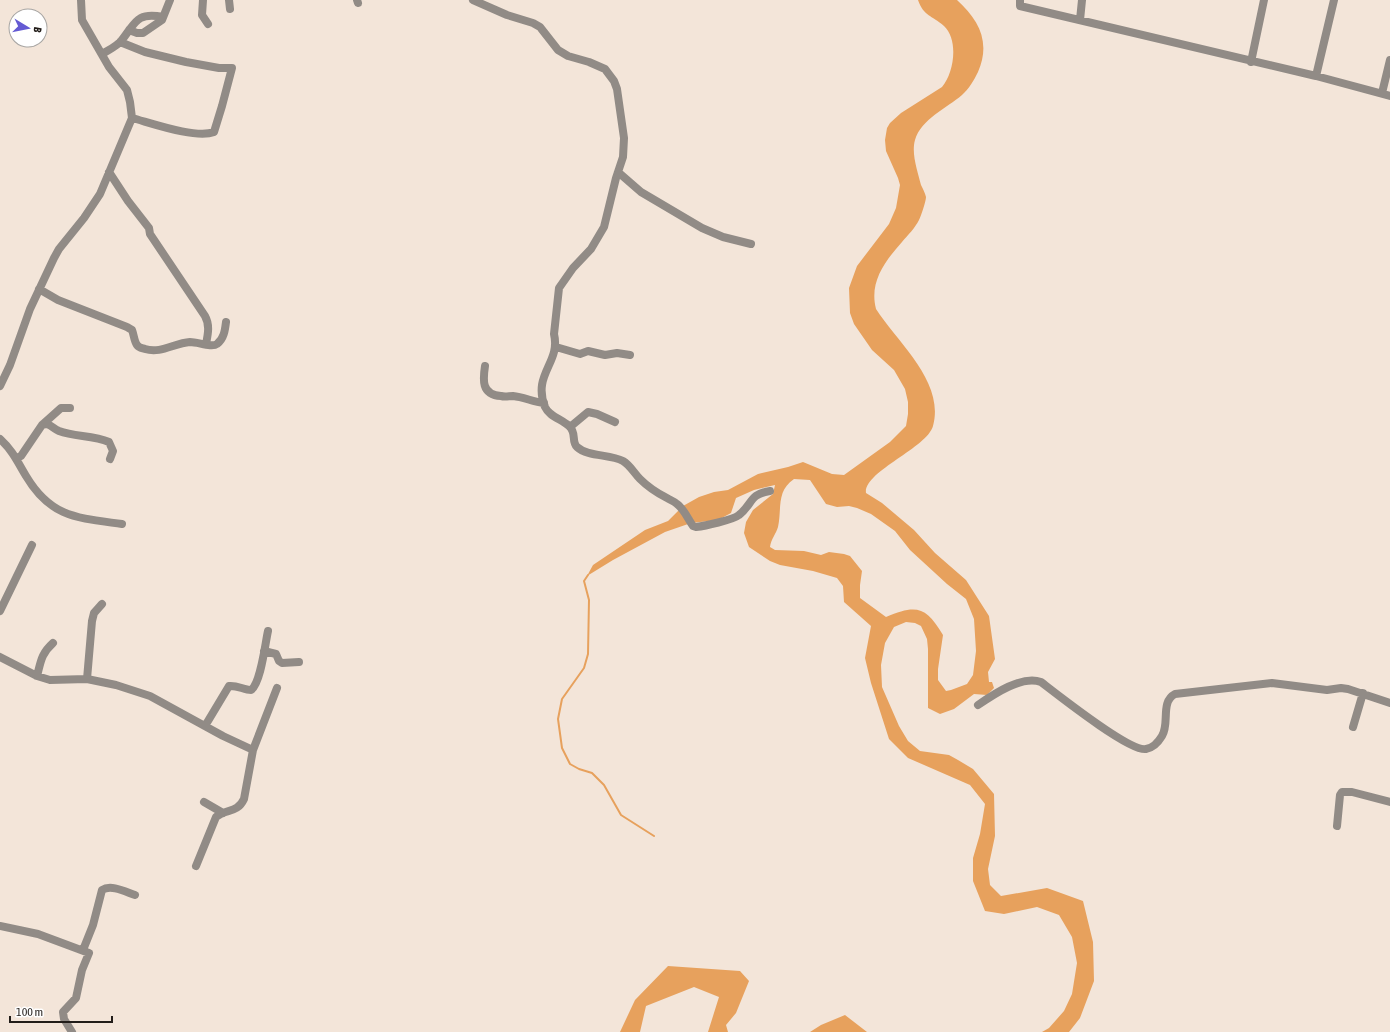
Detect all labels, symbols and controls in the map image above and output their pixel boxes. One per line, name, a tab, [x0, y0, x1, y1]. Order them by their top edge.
north arrow	[8, 8, 48, 48]
text: B	[31, 26, 44, 34]
scale bar	[10, 998, 112, 1024]
text: 100 m	[16, 1005, 43, 1019]

